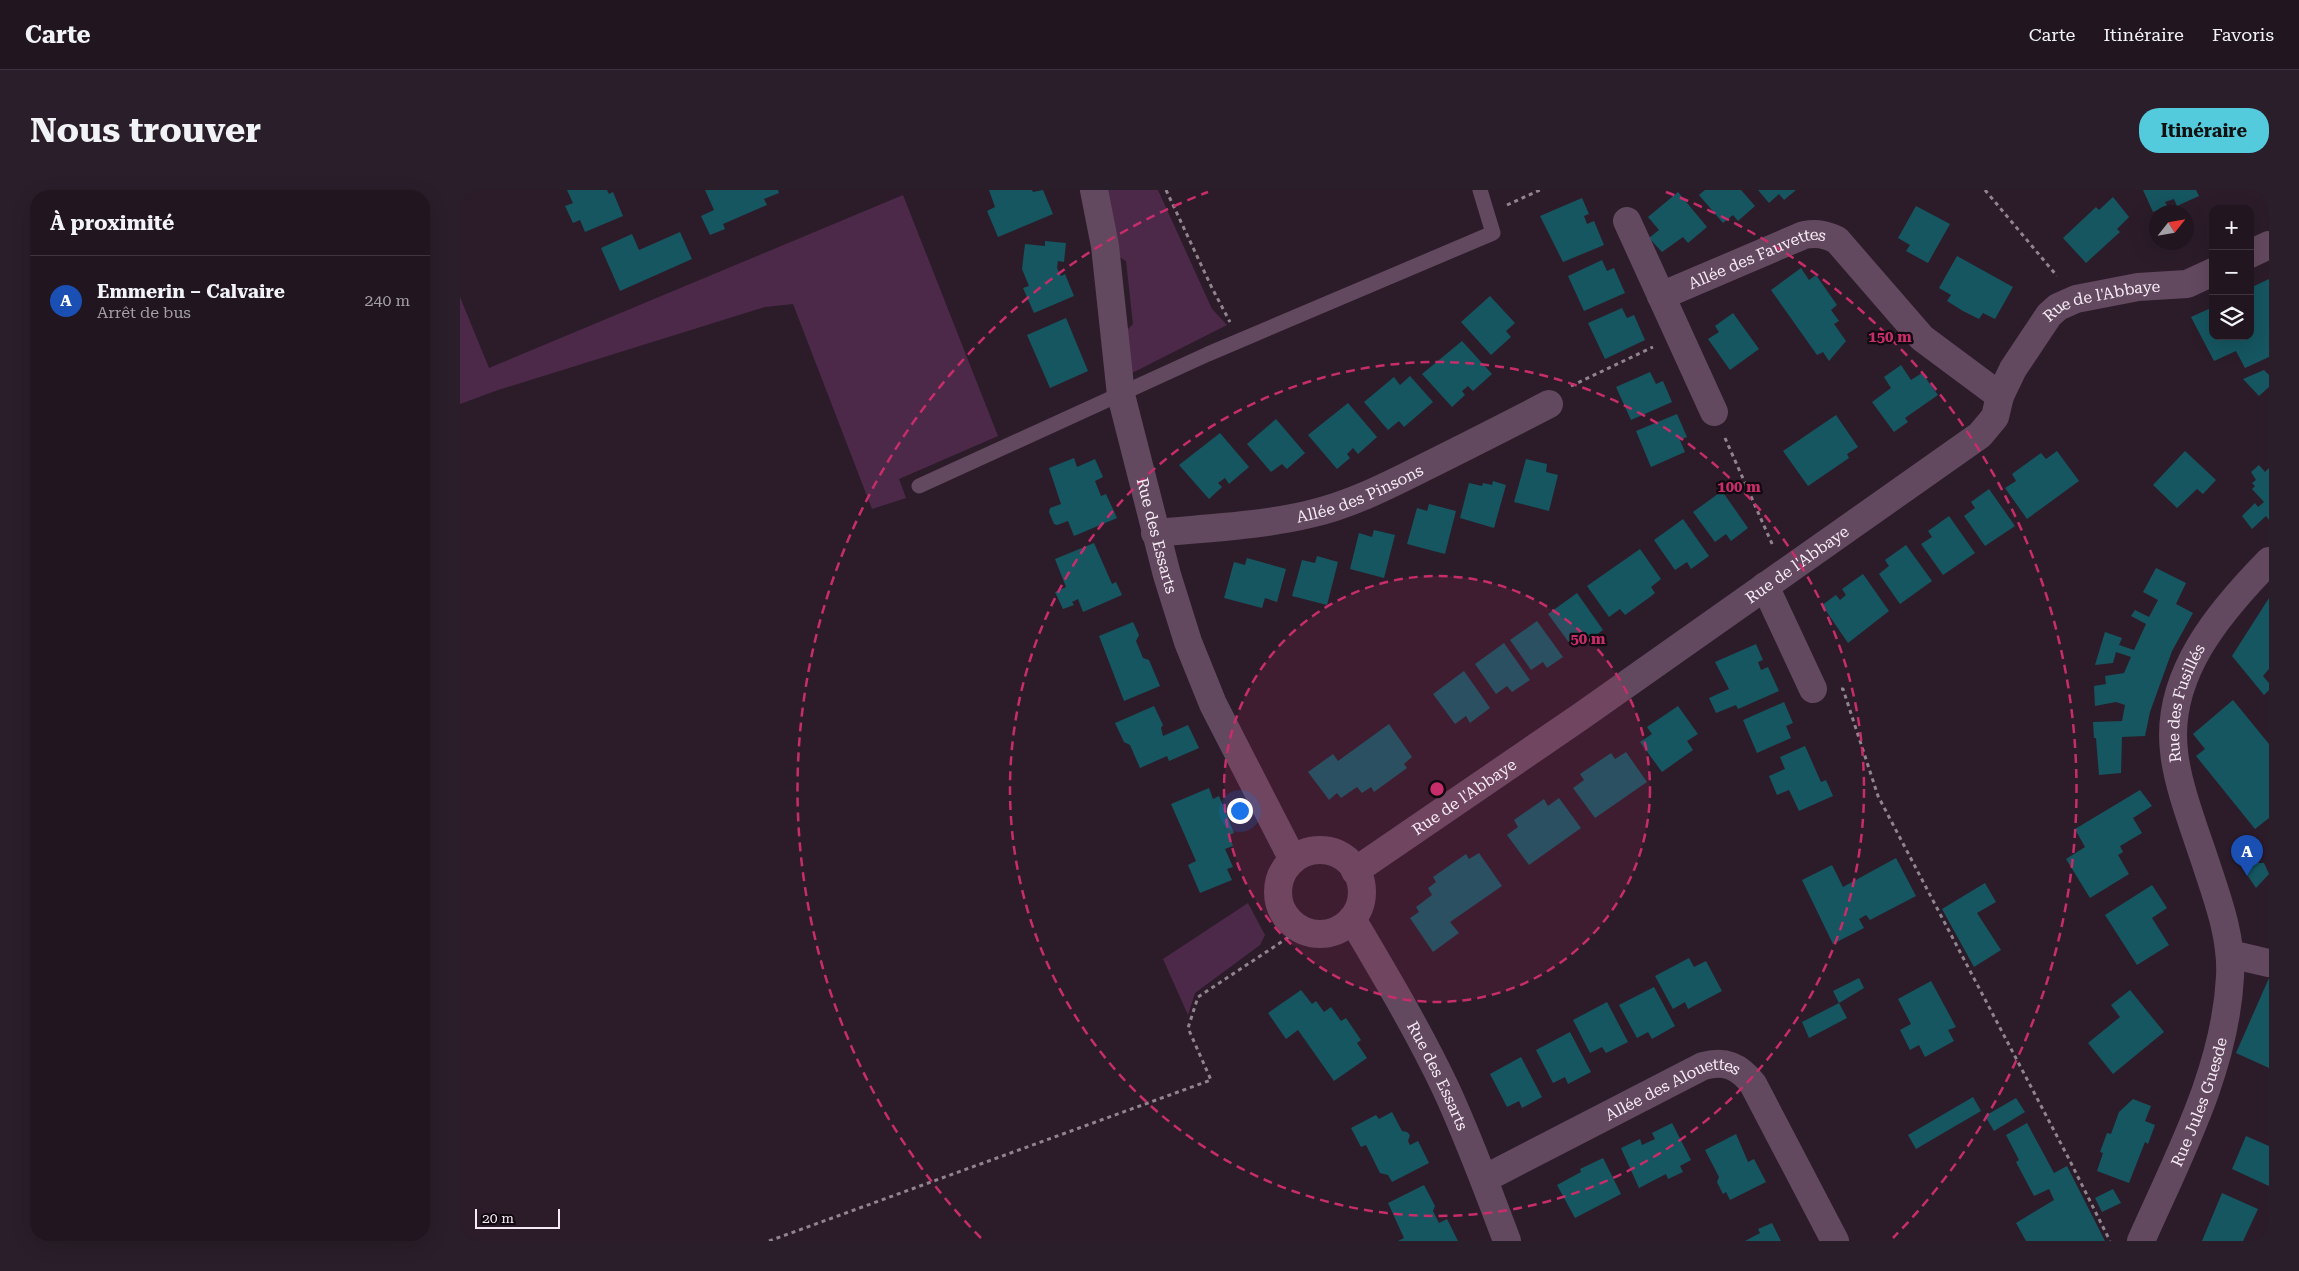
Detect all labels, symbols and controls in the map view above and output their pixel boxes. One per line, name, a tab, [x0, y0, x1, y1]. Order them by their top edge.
text: Carte	[25, 21, 91, 49]
text: Carte	[2029, 24, 2075, 45]
text: Itinéraire	[2103, 24, 2184, 45]
text: Favoris	[2212, 24, 2274, 45]
button: Itinéraire	[2139, 108, 2269, 153]
text: Nous trouver	[30, 110, 261, 151]
north arrow	[2149, 205, 2194, 250]
map controls	[2209, 205, 2254, 340]
button: +	[2209, 205, 2254, 250]
text: À proximité	[50, 211, 174, 235]
street label: Allée des Fauvettes	[1685, 225, 1828, 293]
button: −	[2209, 250, 2254, 295]
street label: Rue de l'Abbaye	[2039, 276, 2161, 325]
text: Emmerin – Calvaire	[97, 280, 285, 303]
text: A	[60, 291, 72, 310]
text: 240 m	[364, 291, 410, 310]
button: layers	[2209, 295, 2254, 340]
text: Arrêt de bus	[97, 303, 191, 322]
text: 150 m	[1868, 328, 1912, 346]
street label: Allée des Pinsons	[1295, 460, 1427, 526]
street label: Rue des Essarts	[1133, 476, 1182, 596]
text: 100 m	[1717, 478, 1761, 496]
street label: Rue de l'Abbaye	[1741, 521, 1852, 607]
text: 50 m	[1570, 630, 1606, 648]
street label: Rue des Fusillés	[2163, 640, 2209, 764]
street label: Rue de l'Abbaye	[1408, 754, 1520, 839]
centre of rings	[1428, 780, 1446, 798]
your location	[1227, 798, 1253, 824]
pin: A	[2231, 835, 2263, 876]
street label: Rue des Essarts	[1403, 1018, 1473, 1134]
street label: Rue Jules Guesde	[2167, 1035, 2231, 1169]
street label: Allée des Alouettes	[1602, 1054, 1745, 1124]
scale bar	[475, 1206, 560, 1229]
text: 20 m	[482, 1210, 514, 1226]

